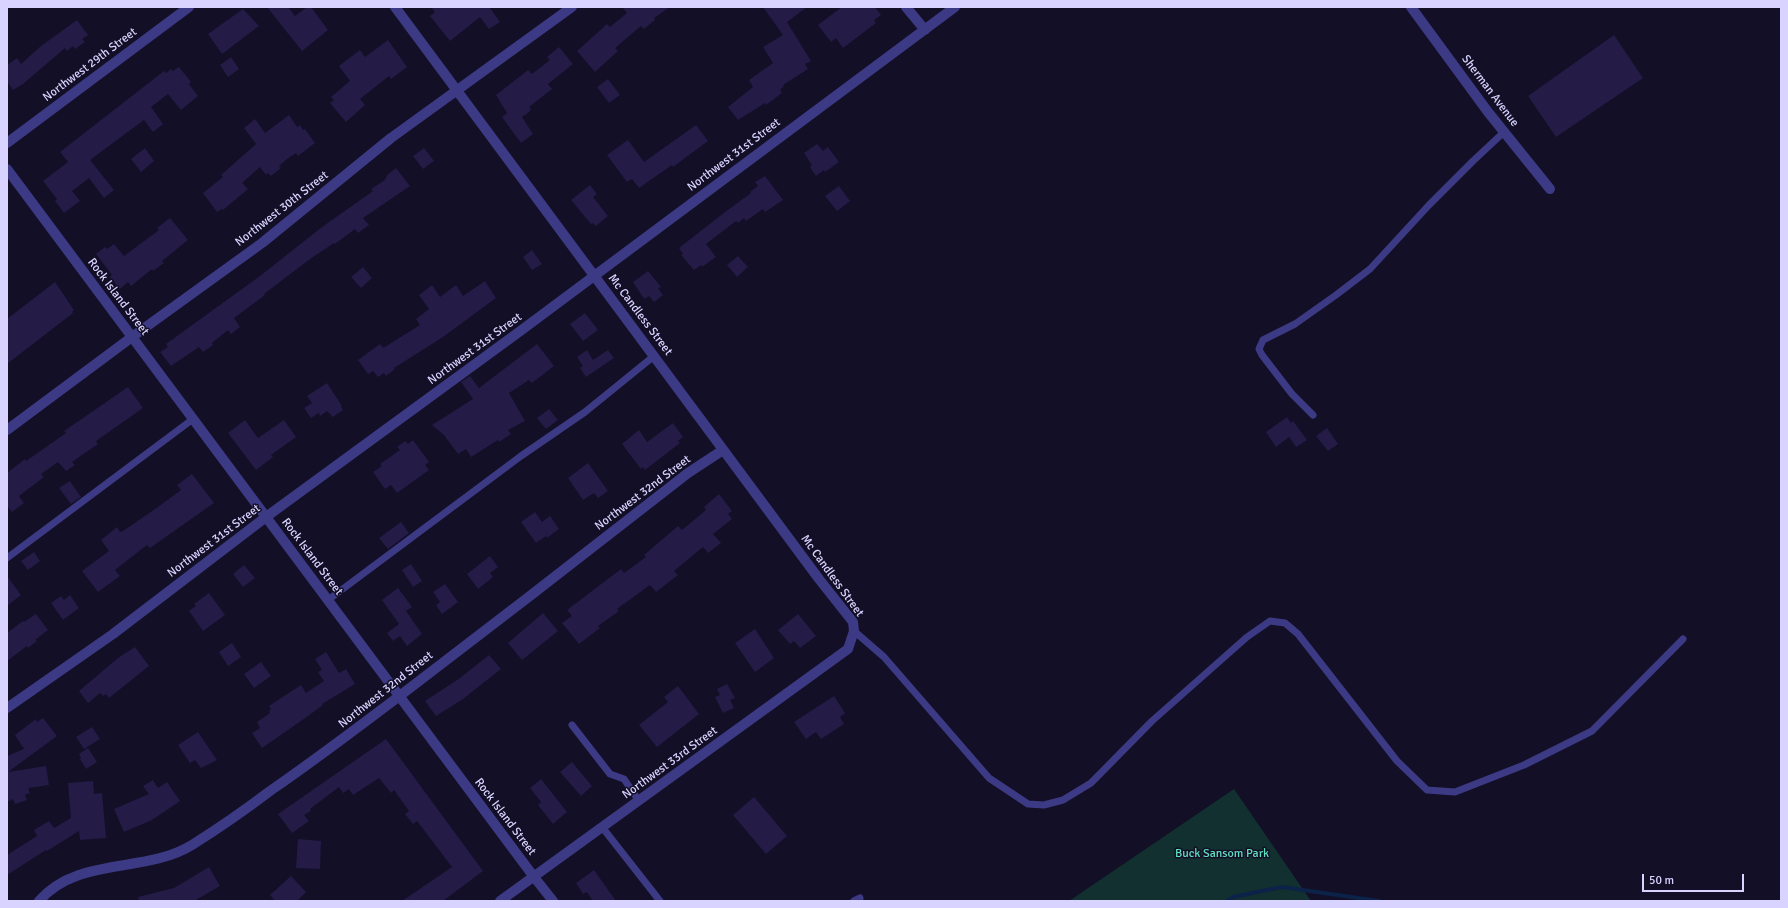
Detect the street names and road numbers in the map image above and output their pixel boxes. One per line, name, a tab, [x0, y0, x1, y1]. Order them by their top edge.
street label: Northwest 29th Street	[40, 25, 140, 105]
street label: Sherman Avenue	[1458, 52, 1522, 130]
street label: Northwest 31st Street	[685, 115, 783, 195]
street label: Northwest 30th Street	[233, 168, 331, 250]
street label: Rock Island Street	[84, 256, 152, 338]
street label: Mc Candless Street	[605, 272, 675, 358]
street label: Northwest 31st Street	[425, 310, 525, 388]
street label: Northwest 32nd Street	[592, 452, 694, 534]
street label: Northwest 31st Street	[165, 501, 263, 581]
street label: Rock Island Street	[278, 516, 346, 598]
street label: Mc Candless Street	[797, 532, 867, 620]
street label: Northwest 32nd Street	[336, 649, 436, 731]
street label: Northwest 33rd Street	[620, 724, 720, 802]
street label: Rock Island Street	[471, 776, 539, 858]

